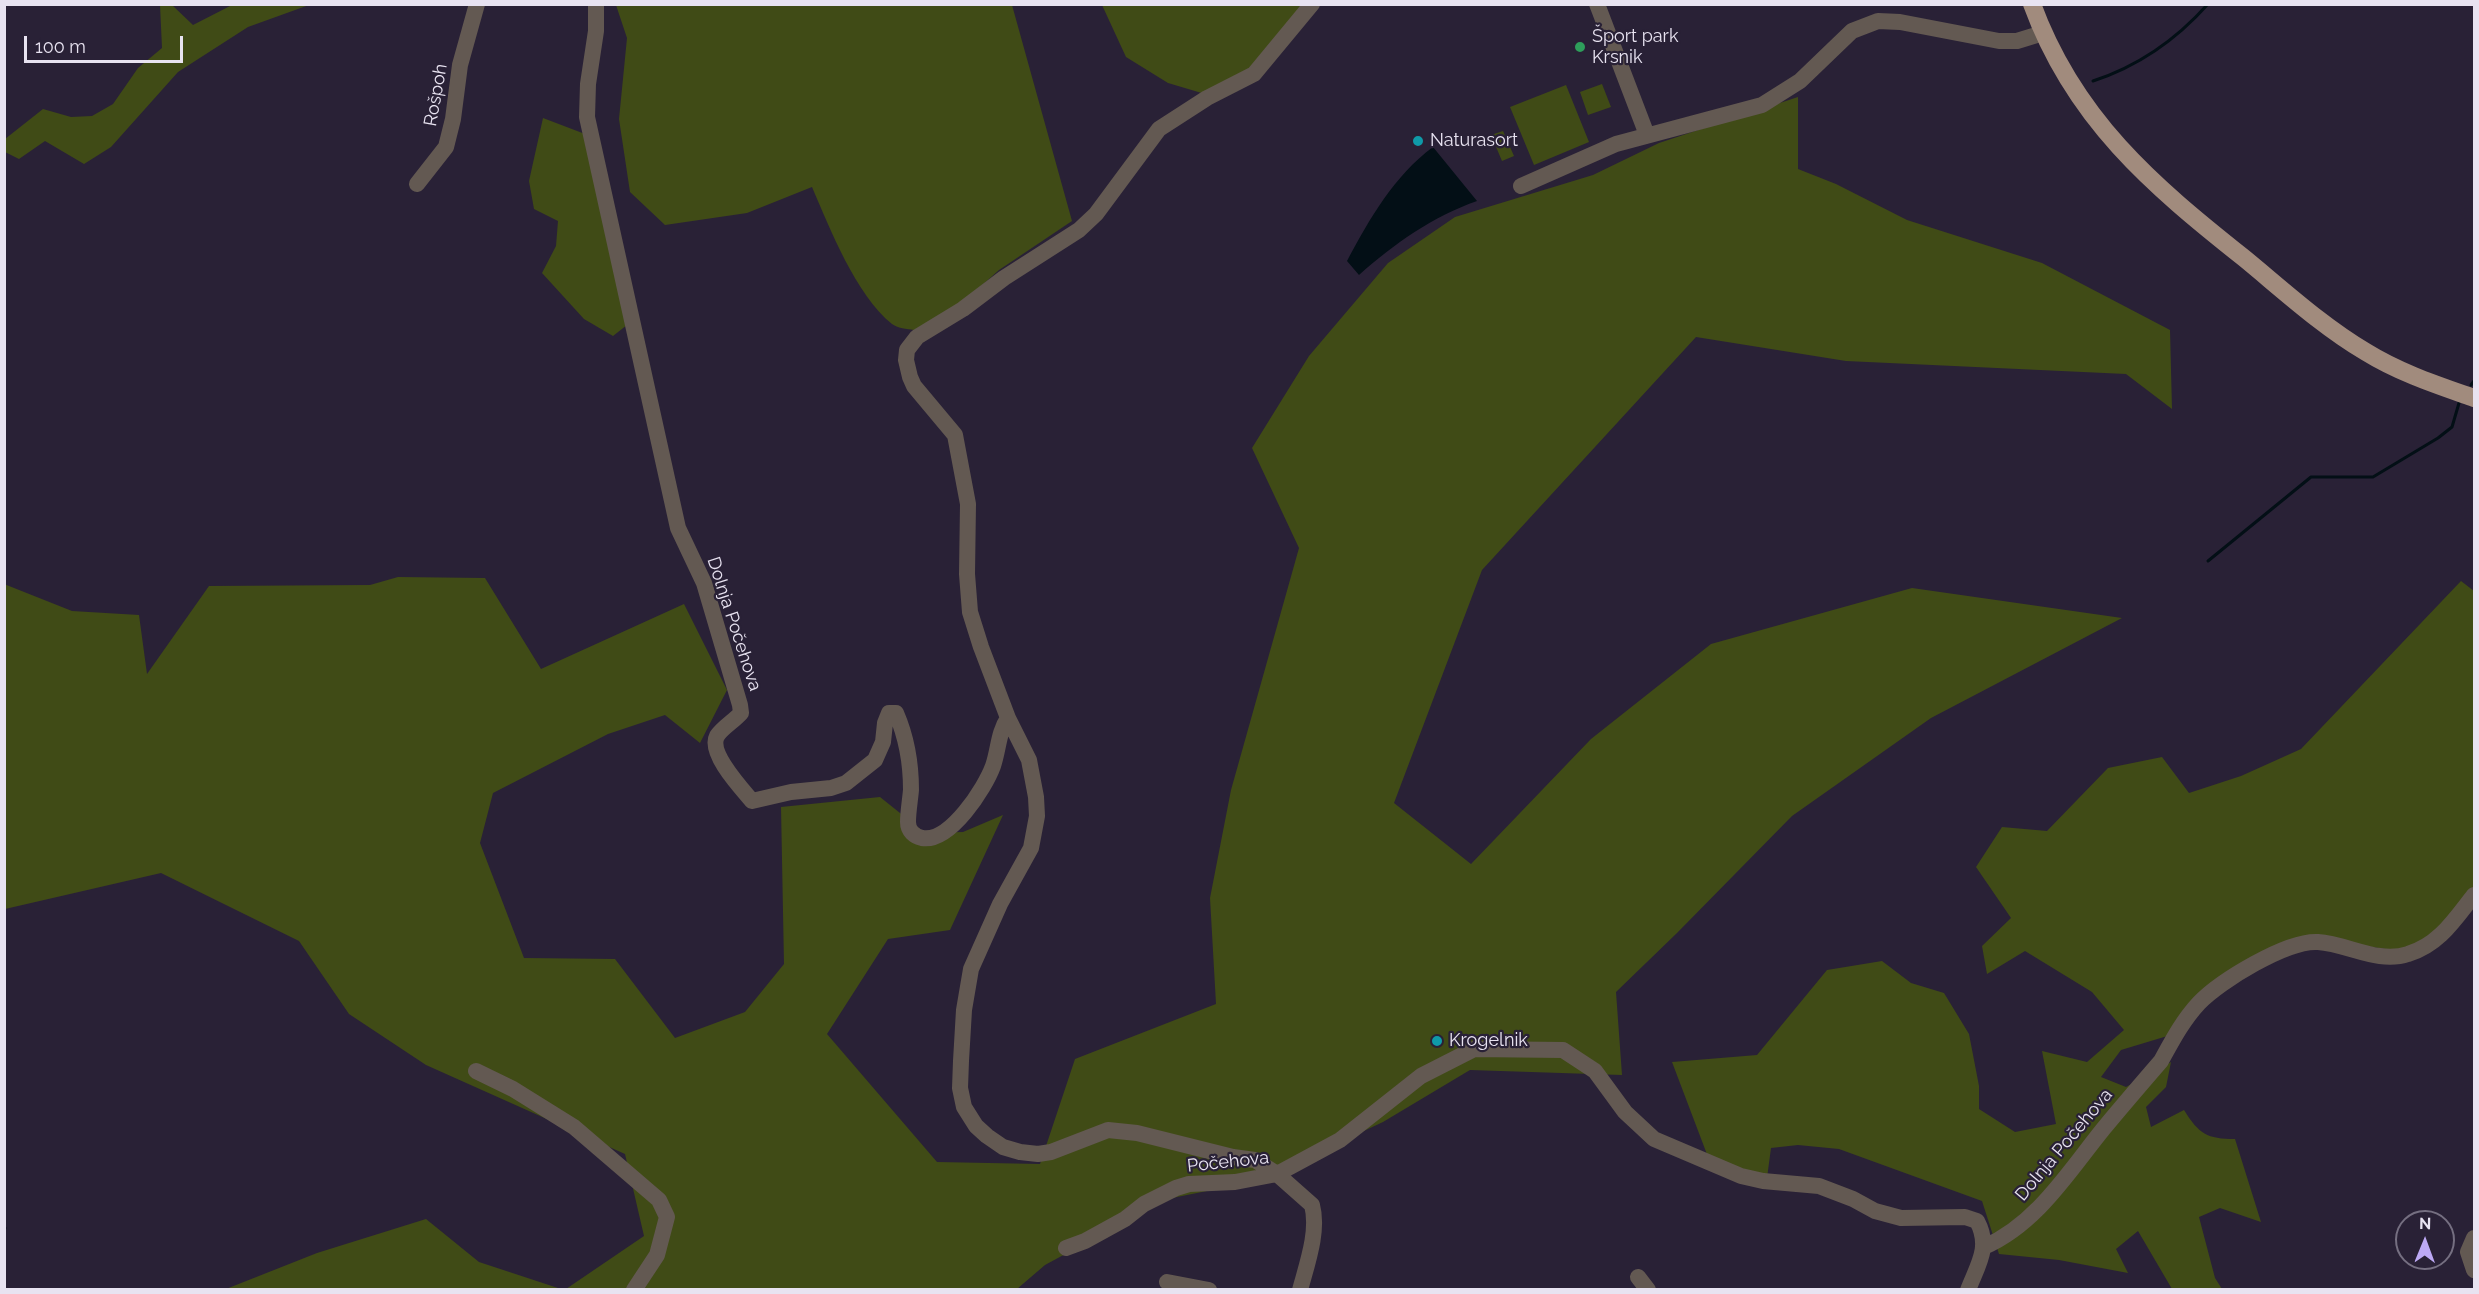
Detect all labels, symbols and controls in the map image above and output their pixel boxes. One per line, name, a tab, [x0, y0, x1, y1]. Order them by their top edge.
scale bar	[27, 24, 186, 62]
place label: Šport park Krsnik	[1592, 26, 1678, 68]
text: 100 m	[35, 36, 86, 57]
marker: Šport park Krsnik	[1573, 40, 1587, 54]
street label: Rošpoh	[420, 62, 452, 128]
place label: Naturasort	[1430, 130, 1518, 152]
marker: Naturasort	[1411, 134, 1425, 148]
street label: Dolnja Počehova	[702, 554, 766, 694]
place label: Krogelnik	[1449, 1030, 1528, 1052]
marker: Krogelnik	[1430, 1034, 1444, 1048]
street label: Dolnja Počehova	[2011, 1085, 2117, 1205]
street label: Počehova	[1186, 1147, 1270, 1177]
north arrow	[2395, 1210, 2455, 1270]
text: N	[2419, 1214, 2432, 1233]

